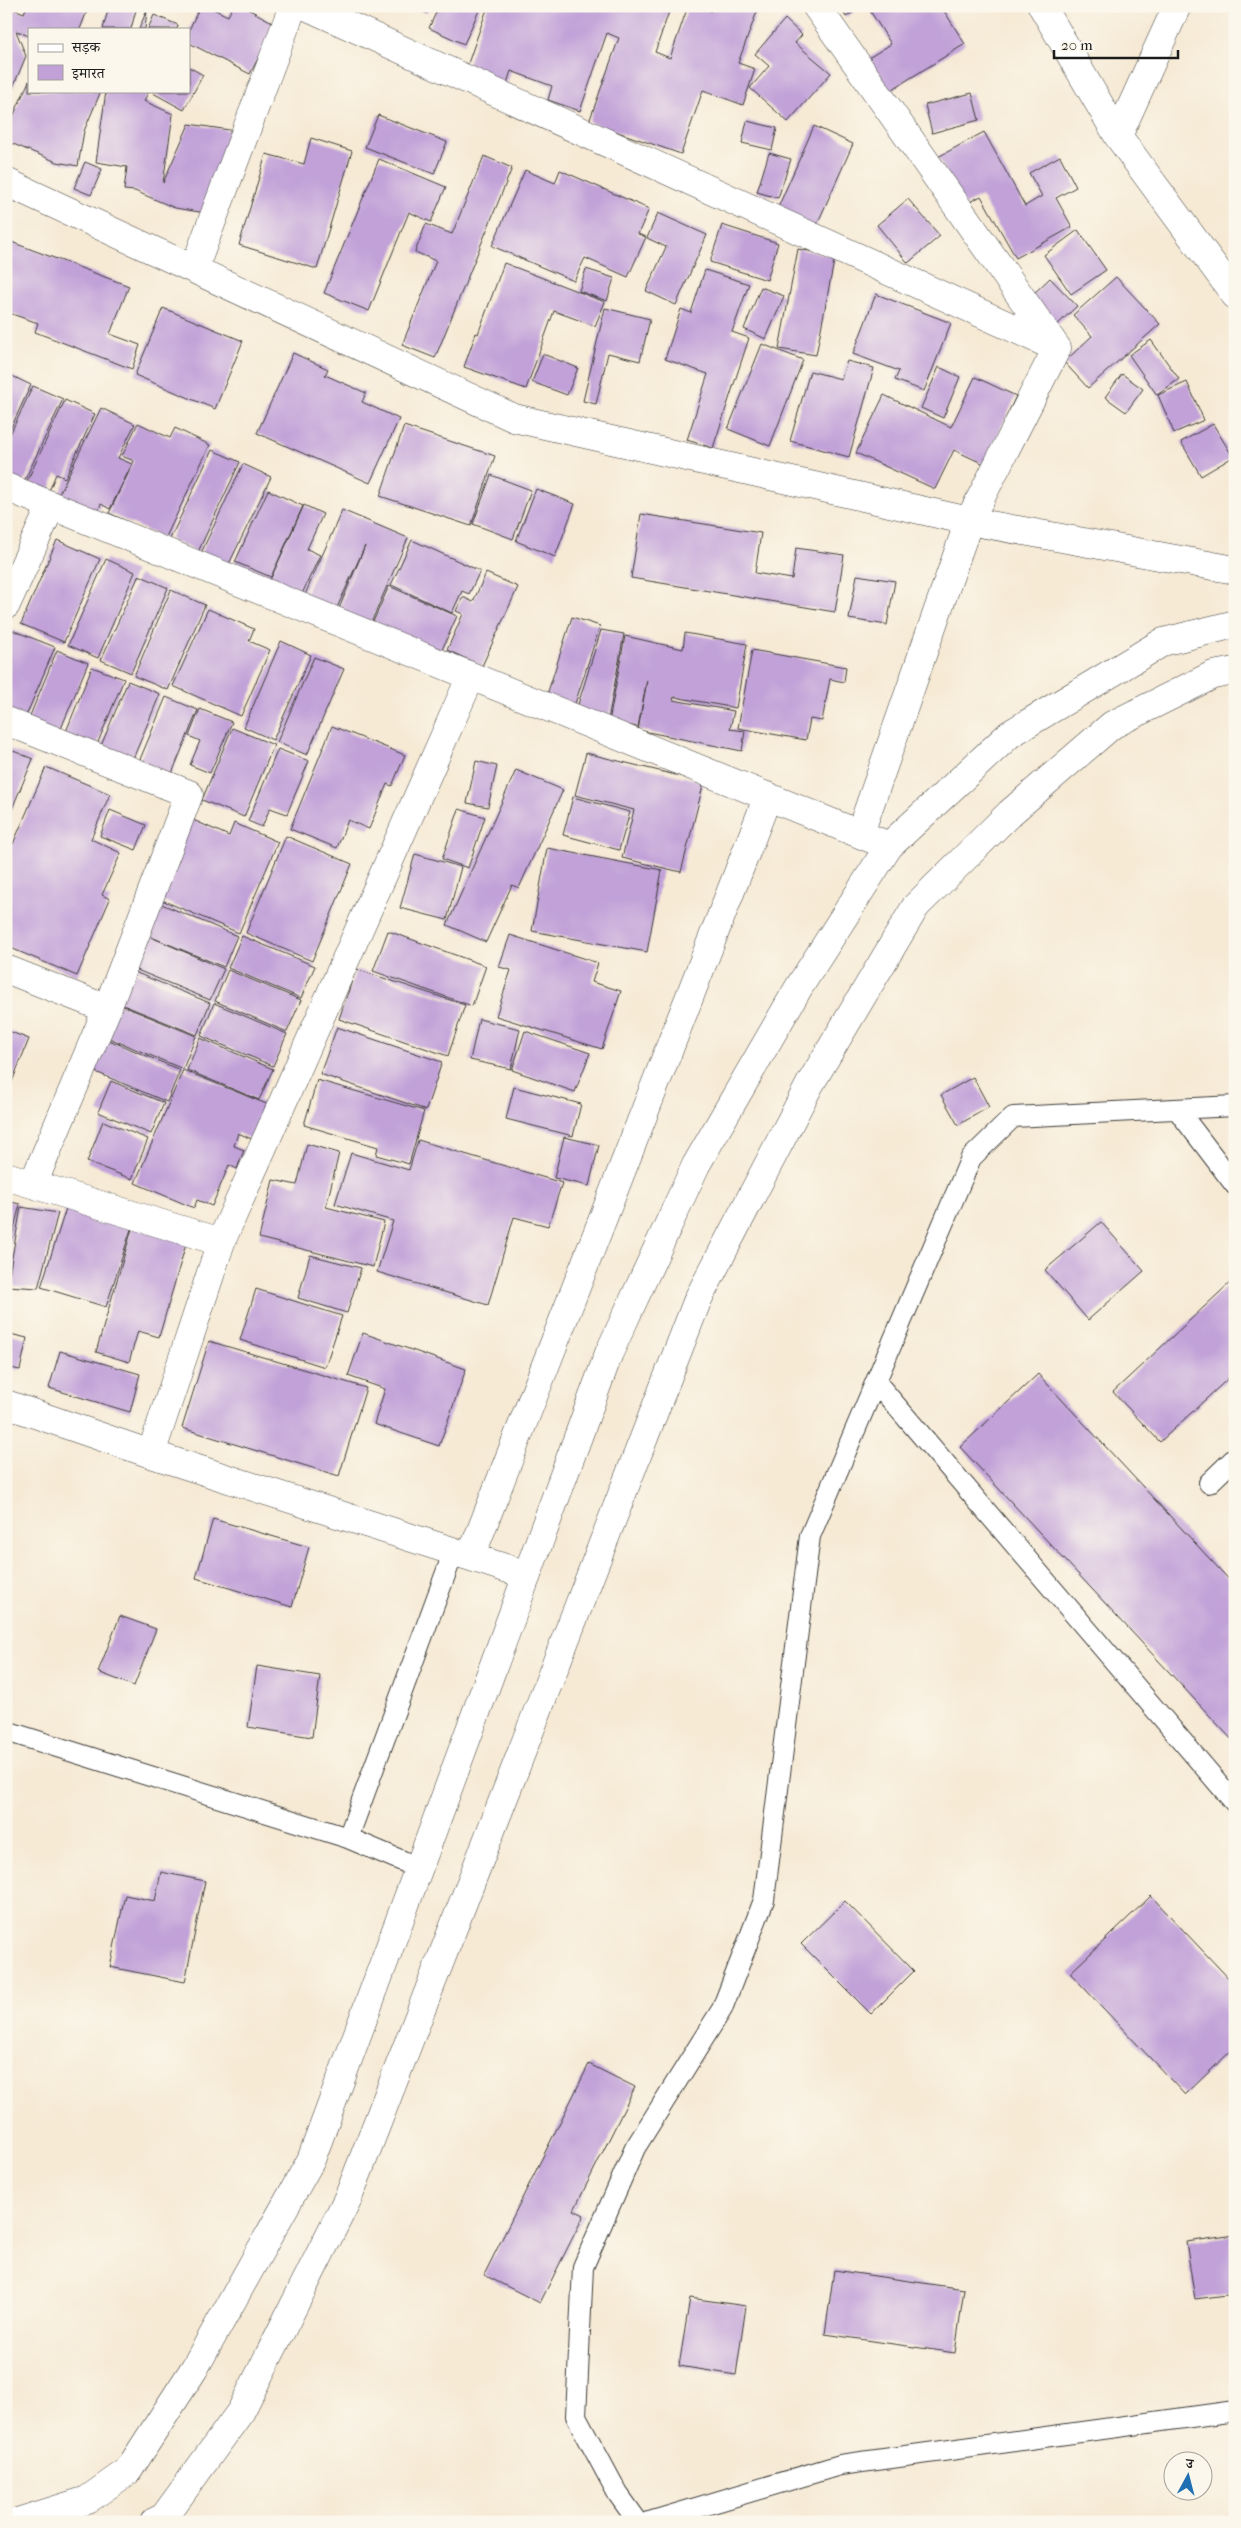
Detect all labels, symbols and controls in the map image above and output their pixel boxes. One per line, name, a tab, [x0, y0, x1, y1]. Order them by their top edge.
legend	[28, 28, 190, 92]
scale bar	[1054, 28, 1177, 60]
text: 20 m	[1061, 36, 1093, 54]
text: सड़क	[71, 38, 101, 56]
text: इमारत	[71, 64, 106, 82]
north arrow	[1164, 2450, 1214, 2500]
text: उ	[1184, 2455, 1195, 2473]

